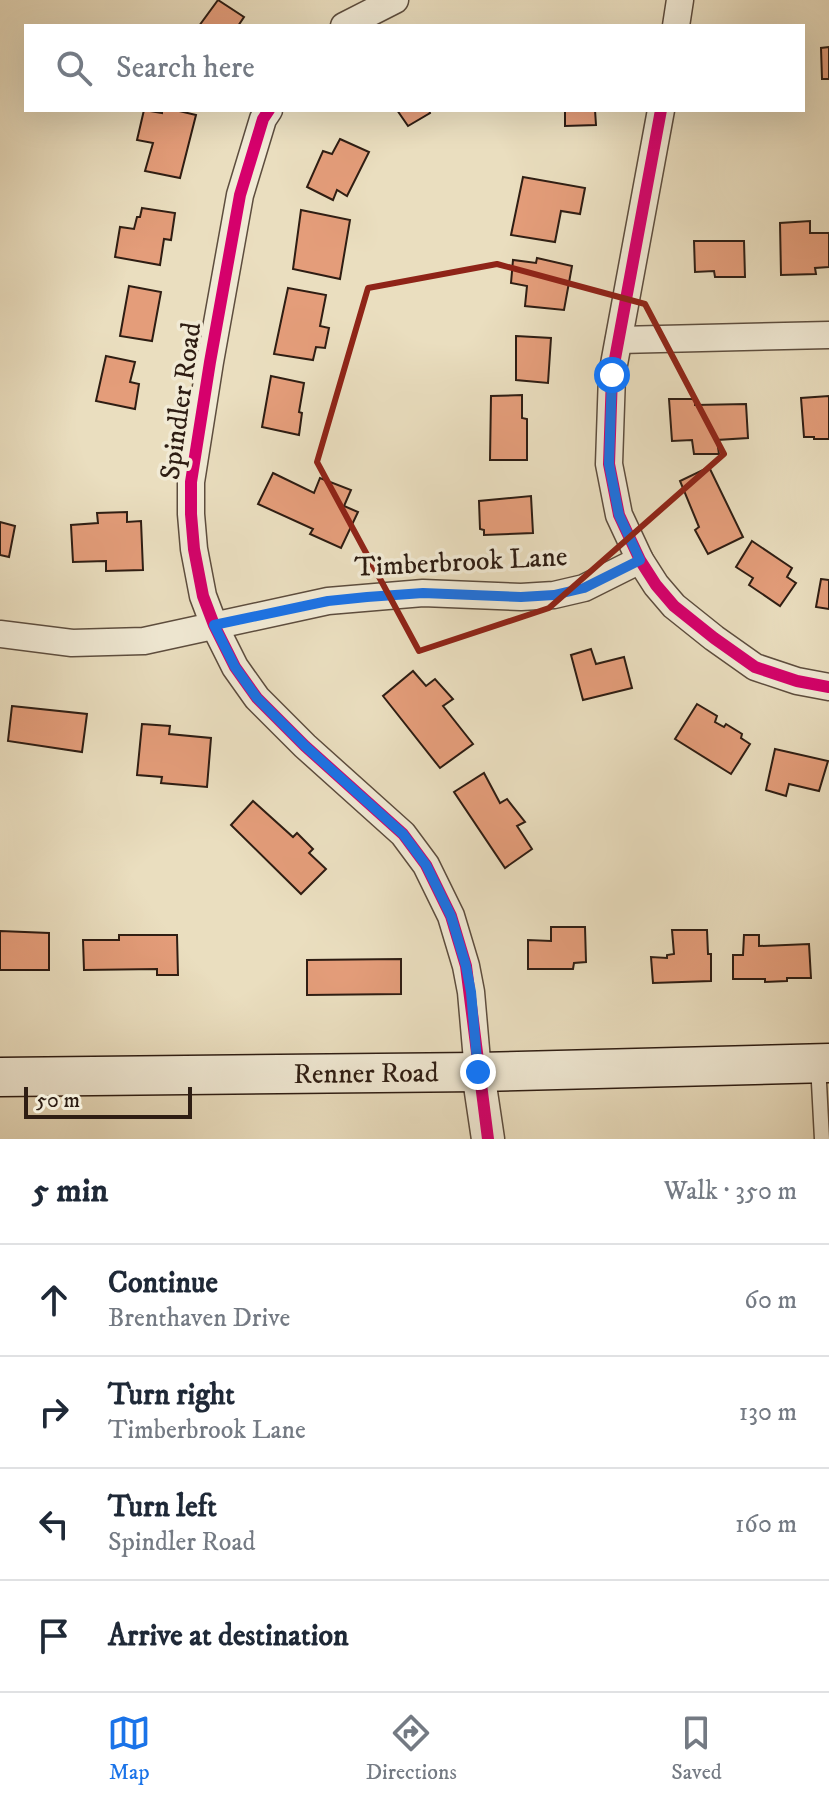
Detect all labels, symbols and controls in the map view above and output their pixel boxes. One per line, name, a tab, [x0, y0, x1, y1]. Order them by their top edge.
search box	[24, 24, 805, 112]
icon: search	[52, 46, 96, 90]
text: Search here	[116, 50, 255, 87]
street label: Spindler Road	[153, 320, 209, 482]
route start	[594, 357, 630, 393]
street label: Timberbrook Lane	[354, 539, 568, 585]
route end	[460, 1054, 496, 1090]
street label: Renner Road	[293, 1055, 439, 1091]
scale bar	[24, 1083, 192, 1119]
text: 50 m	[36, 1087, 80, 1114]
text: 5 min	[32, 1170, 108, 1212]
text: Walk · 350 m	[664, 1175, 797, 1208]
text: Continue	[108, 1265, 218, 1302]
icon: ahead	[32, 1278, 76, 1322]
text: 60 m	[744, 1284, 797, 1317]
text: Brenthaven Drive	[108, 1302, 290, 1335]
text: Turn right	[108, 1377, 235, 1414]
icon: right	[32, 1390, 76, 1434]
text: 130 m	[739, 1396, 797, 1429]
text: Timberbrook Lane	[108, 1414, 306, 1447]
text: Turn left	[108, 1489, 217, 1526]
icon: left	[32, 1502, 76, 1546]
text: 160 m	[735, 1508, 797, 1541]
text: Spindler Road	[108, 1526, 255, 1559]
icon: arrive	[32, 1614, 76, 1658]
text: Arrive at destination	[108, 1618, 349, 1655]
tab: Map	[107, 1711, 151, 1786]
tab: Directions	[366, 1711, 457, 1786]
tab: Saved	[671, 1711, 722, 1786]

